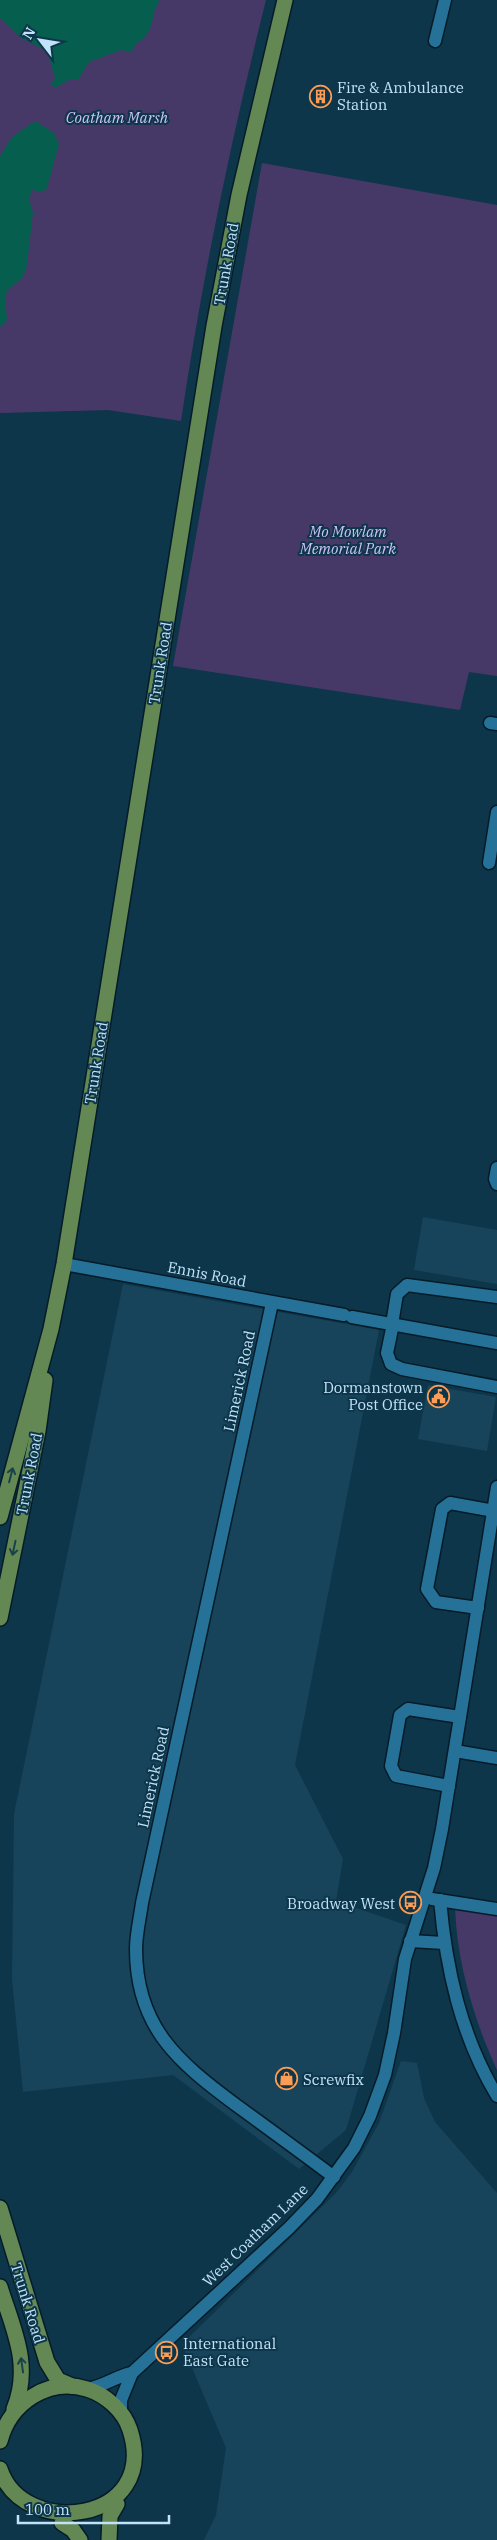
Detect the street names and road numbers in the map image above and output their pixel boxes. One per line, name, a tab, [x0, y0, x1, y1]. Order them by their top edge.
street label: Trunk Road	[209, 221, 243, 307]
street label: Trunk Road	[144, 620, 176, 706]
street label: Trunk Road	[80, 1020, 112, 1106]
street label: Ennis Road	[166, 1257, 248, 1291]
street label: Limerick Road	[219, 1329, 259, 1433]
street label: Trunk Road	[12, 1431, 46, 1517]
street label: Limerick Road	[133, 1725, 173, 1829]
street label: West Coatham Lane	[198, 2180, 312, 2290]
street label: Trunk Road	[7, 2260, 49, 2346]

